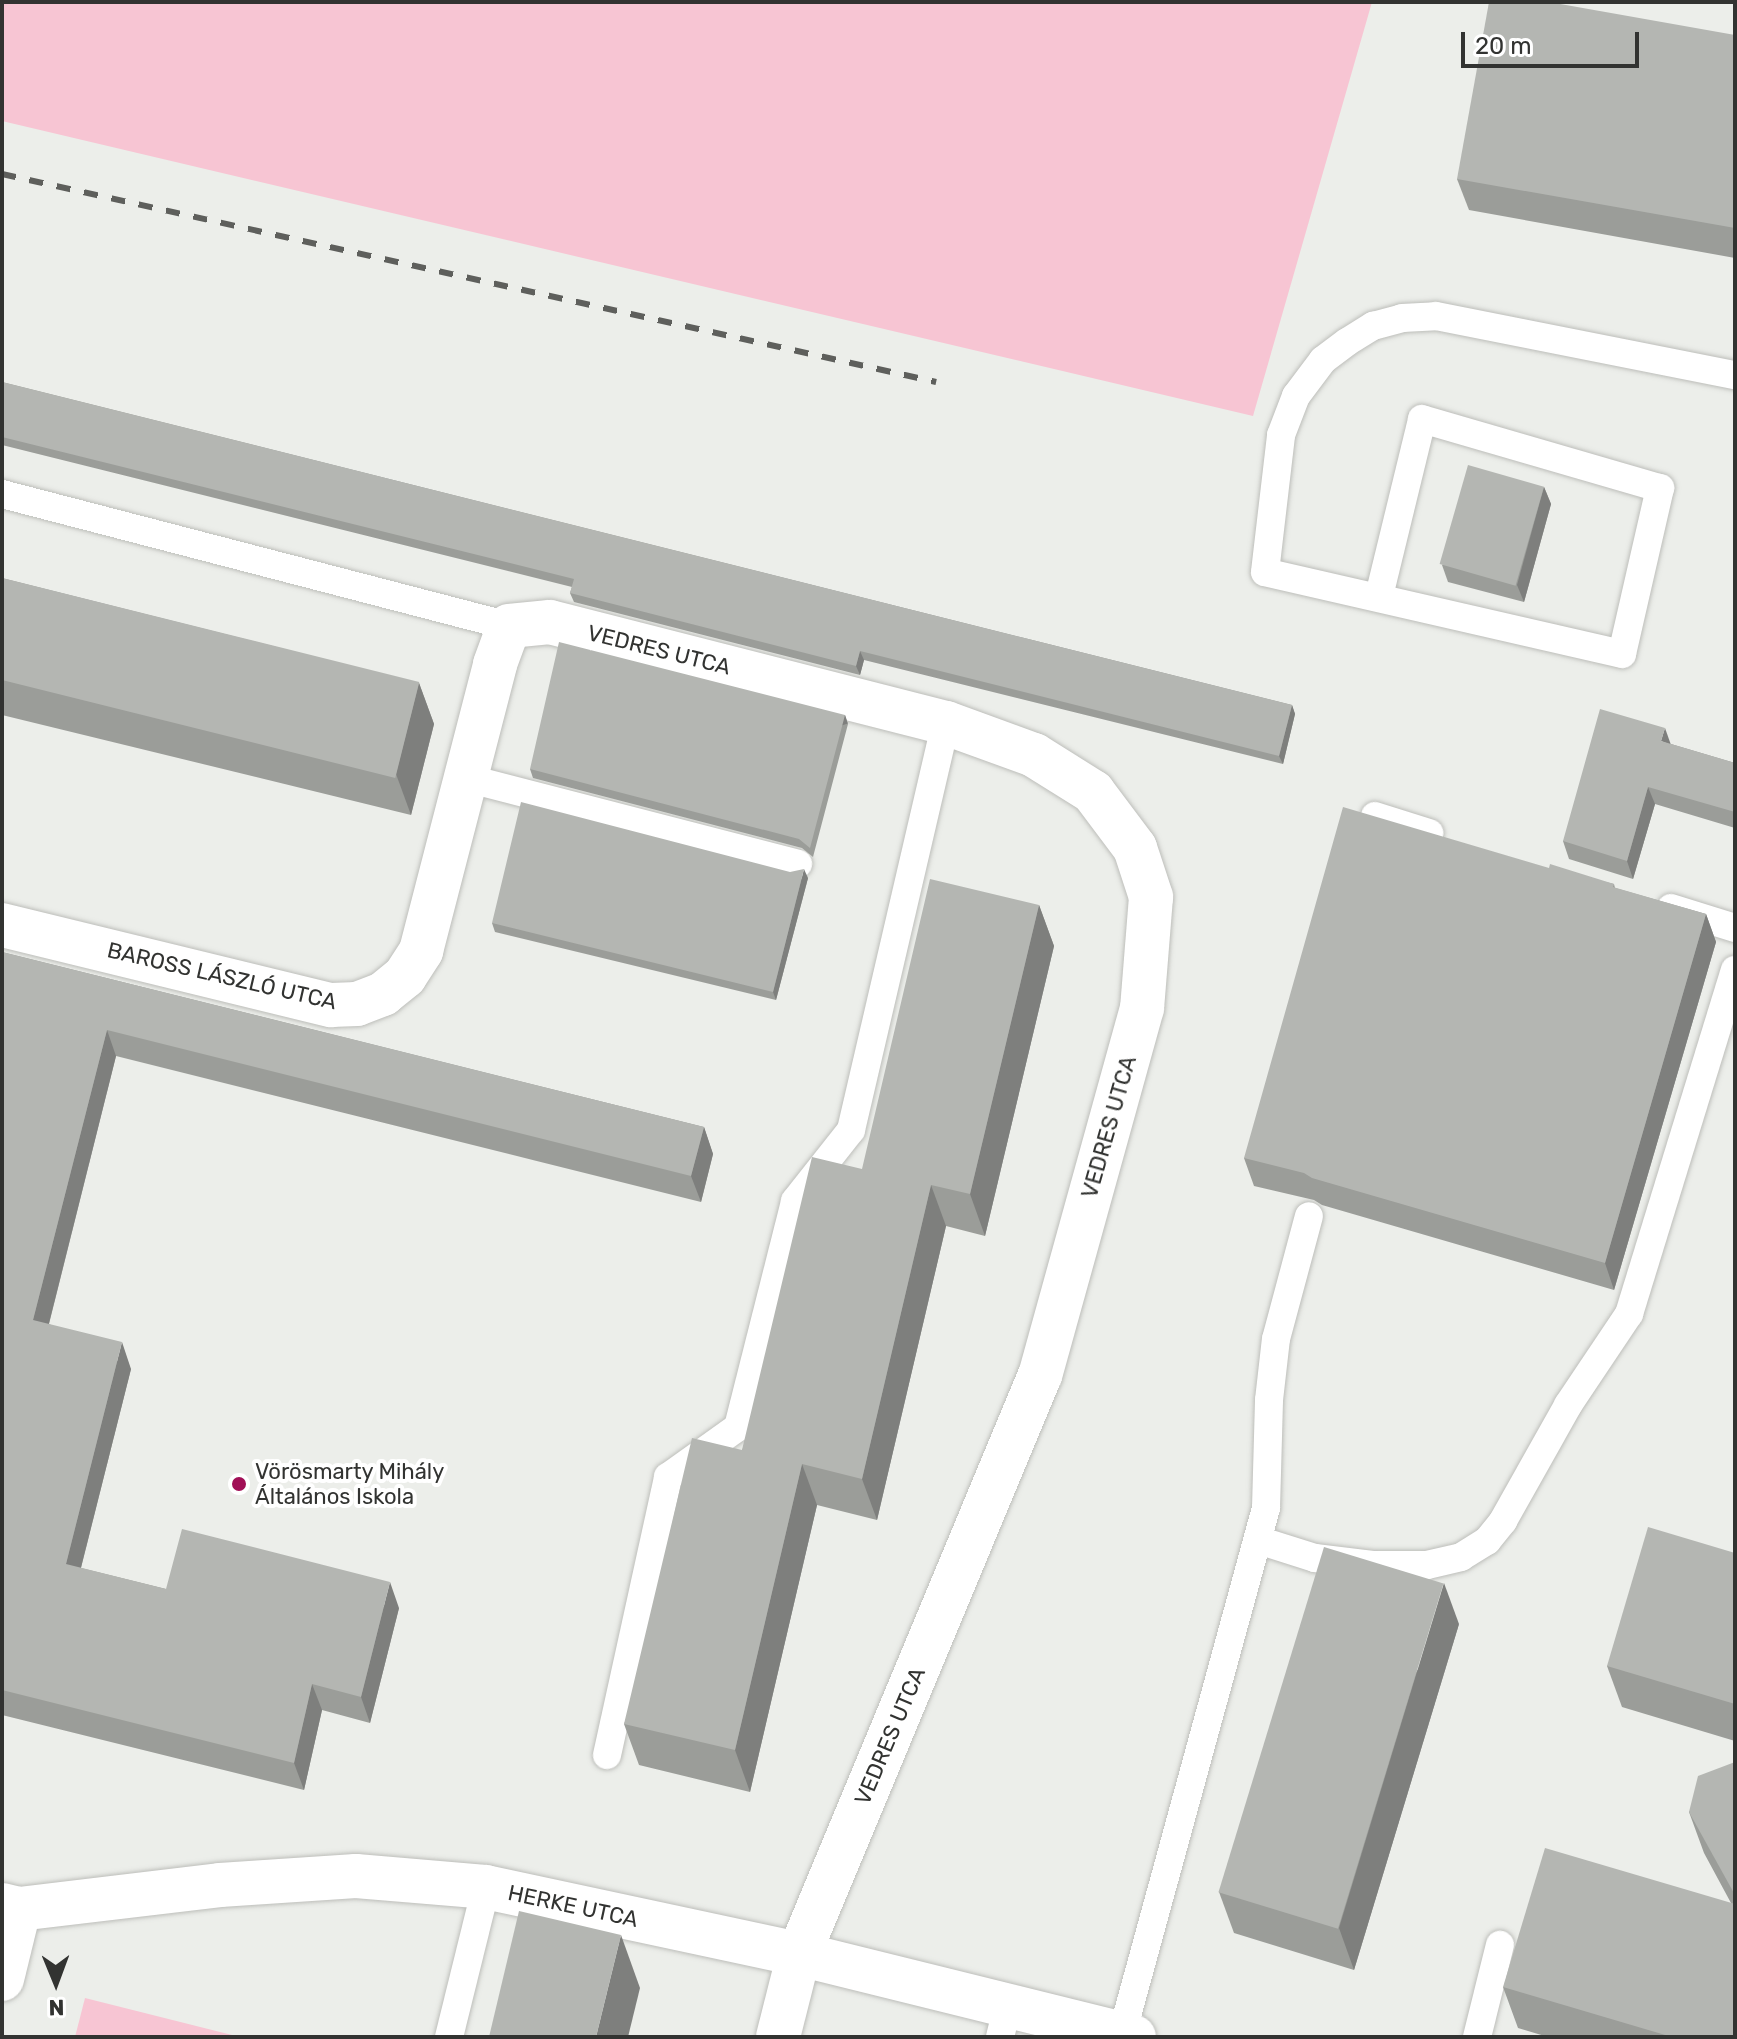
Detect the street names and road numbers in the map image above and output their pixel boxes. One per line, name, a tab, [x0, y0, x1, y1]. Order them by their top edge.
street label: VEDRES UTCA	[585, 619, 733, 681]
street label: BAROSS LÁSZLÓ UTCA	[105, 937, 339, 1015]
street label: VEDRES UTCA	[1076, 1053, 1142, 1201]
street label: VEDRES UTCA	[849, 1663, 931, 1809]
street label: HERKE UTCA	[505, 1879, 641, 1933]

